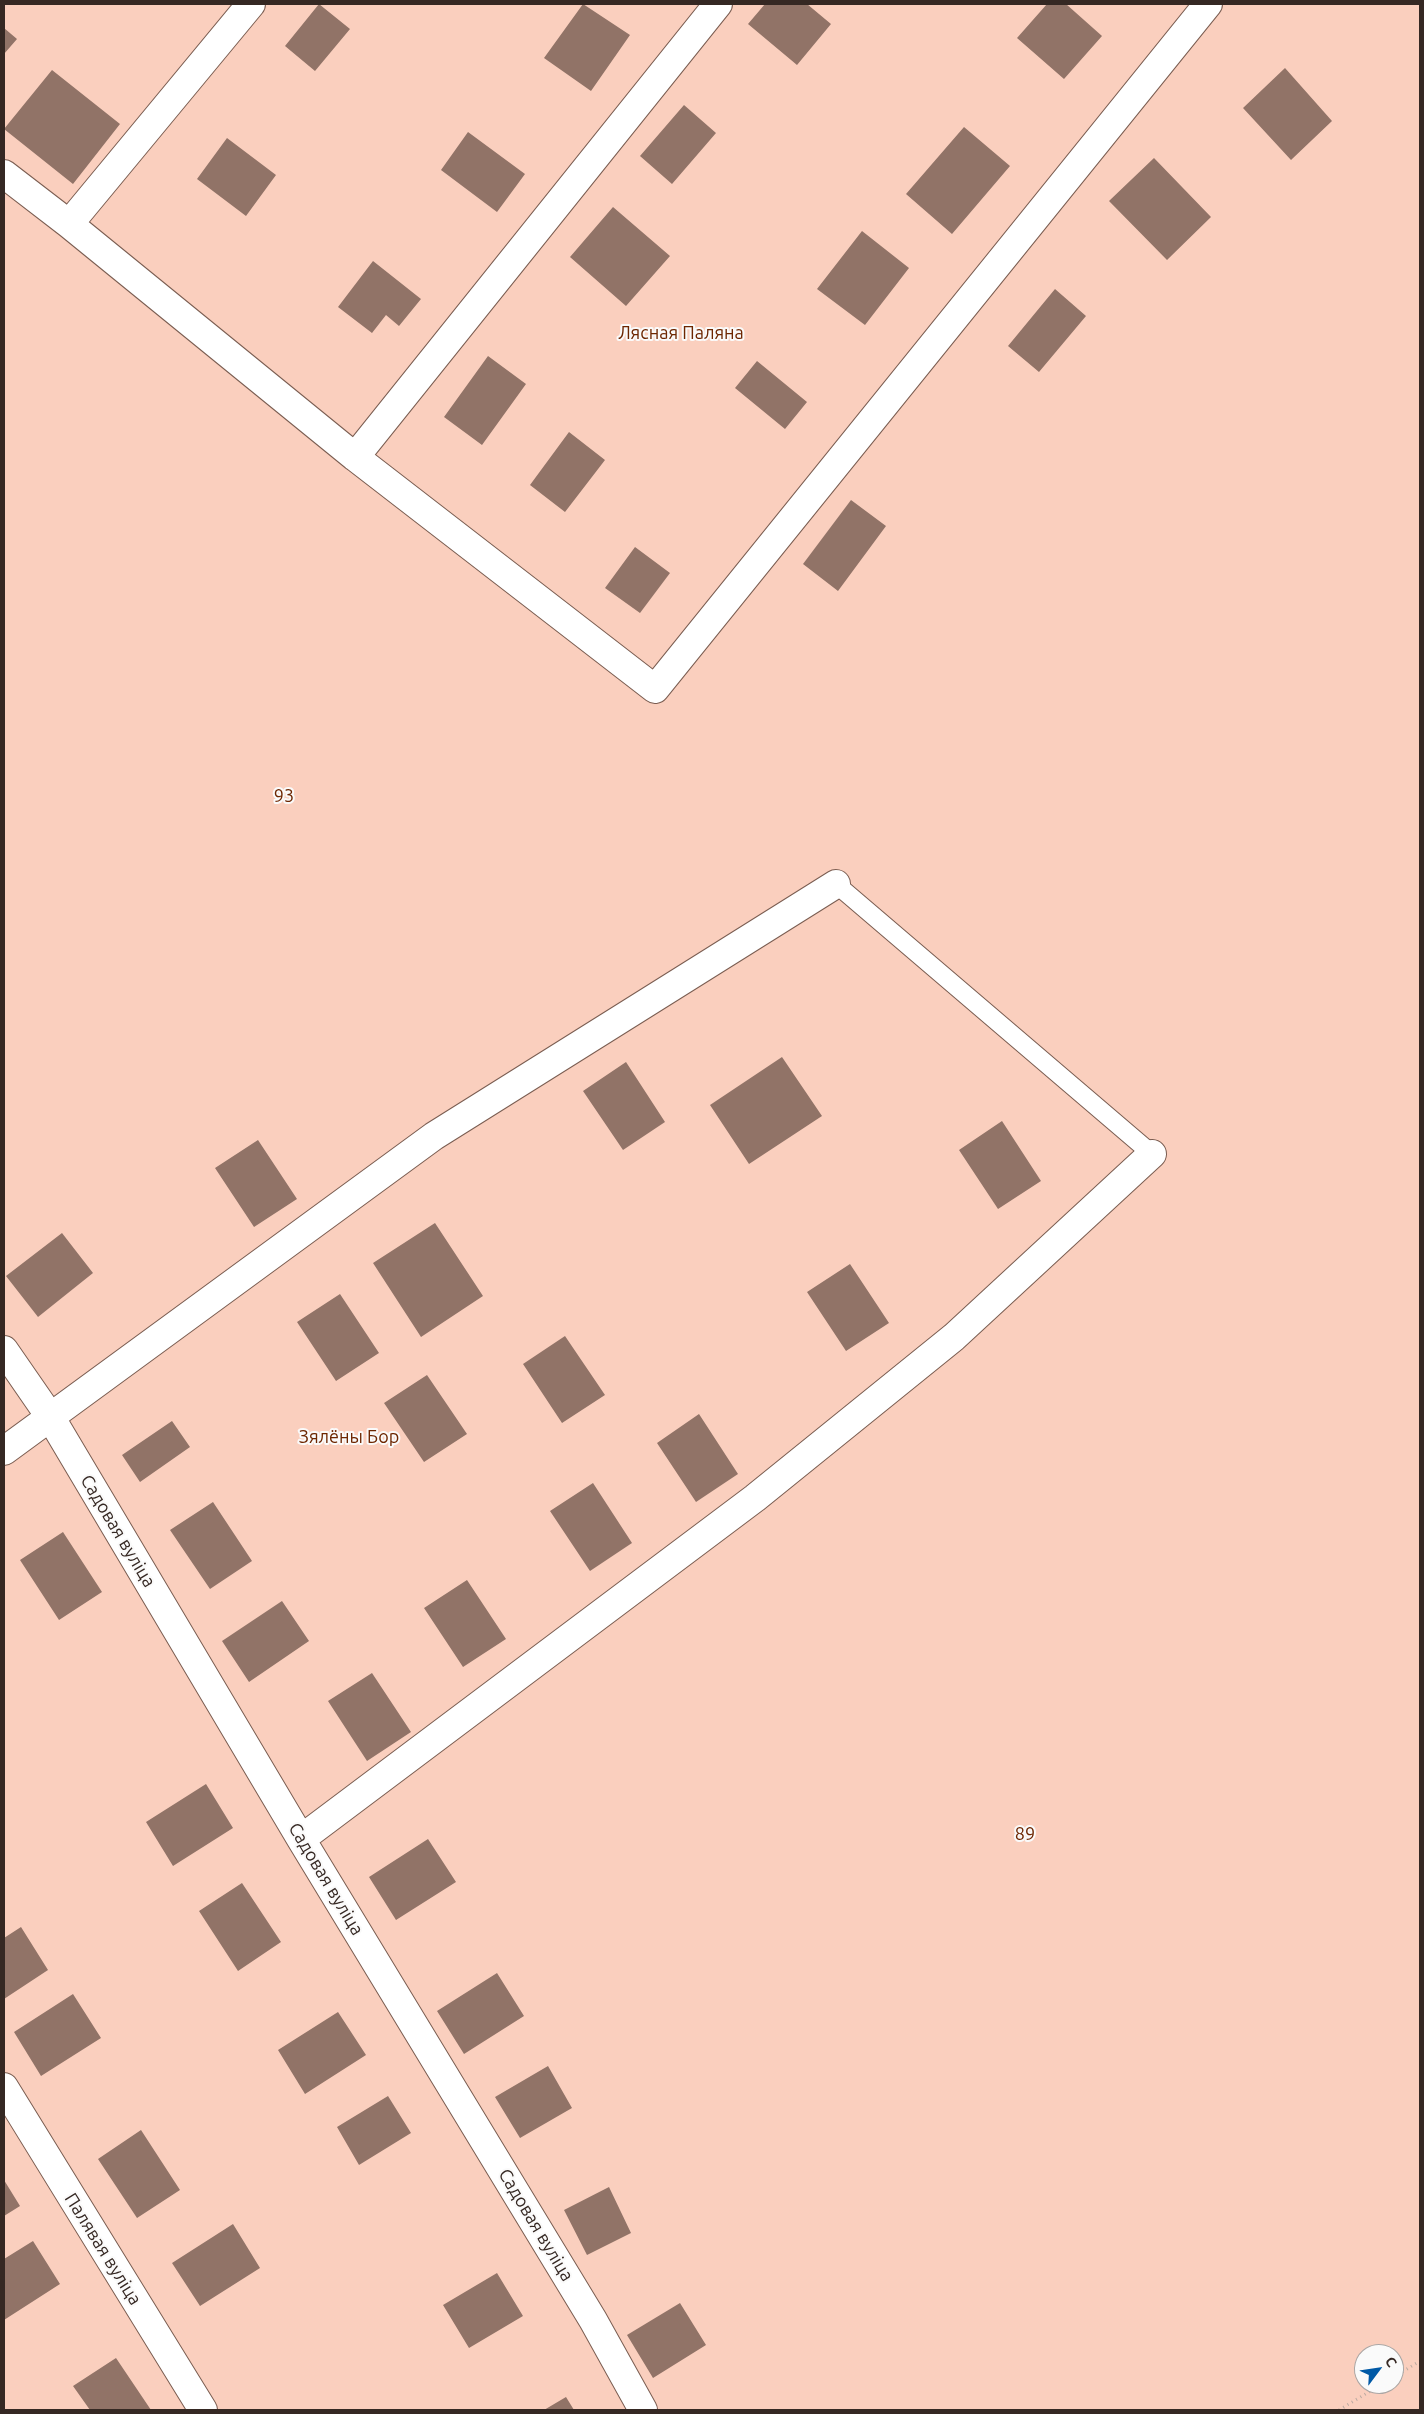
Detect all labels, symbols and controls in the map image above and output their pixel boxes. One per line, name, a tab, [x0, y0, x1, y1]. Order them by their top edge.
park label: Лясная Паляна	[618, 322, 744, 344]
park label: 93	[274, 785, 294, 807]
park label: Зялёны Бор	[299, 1426, 399, 1448]
street label: Садовая вуліца	[76, 1471, 160, 1591]
street label: Садовая вуліца	[284, 1819, 368, 1939]
park label: 89	[1015, 1823, 1035, 1845]
street label: Садовая вуліца	[494, 2165, 578, 2285]
street label: Палявая вуліца	[60, 2189, 146, 2309]
north arrow	[1354, 2344, 1404, 2394]
text: С	[1382, 2354, 1400, 2370]

